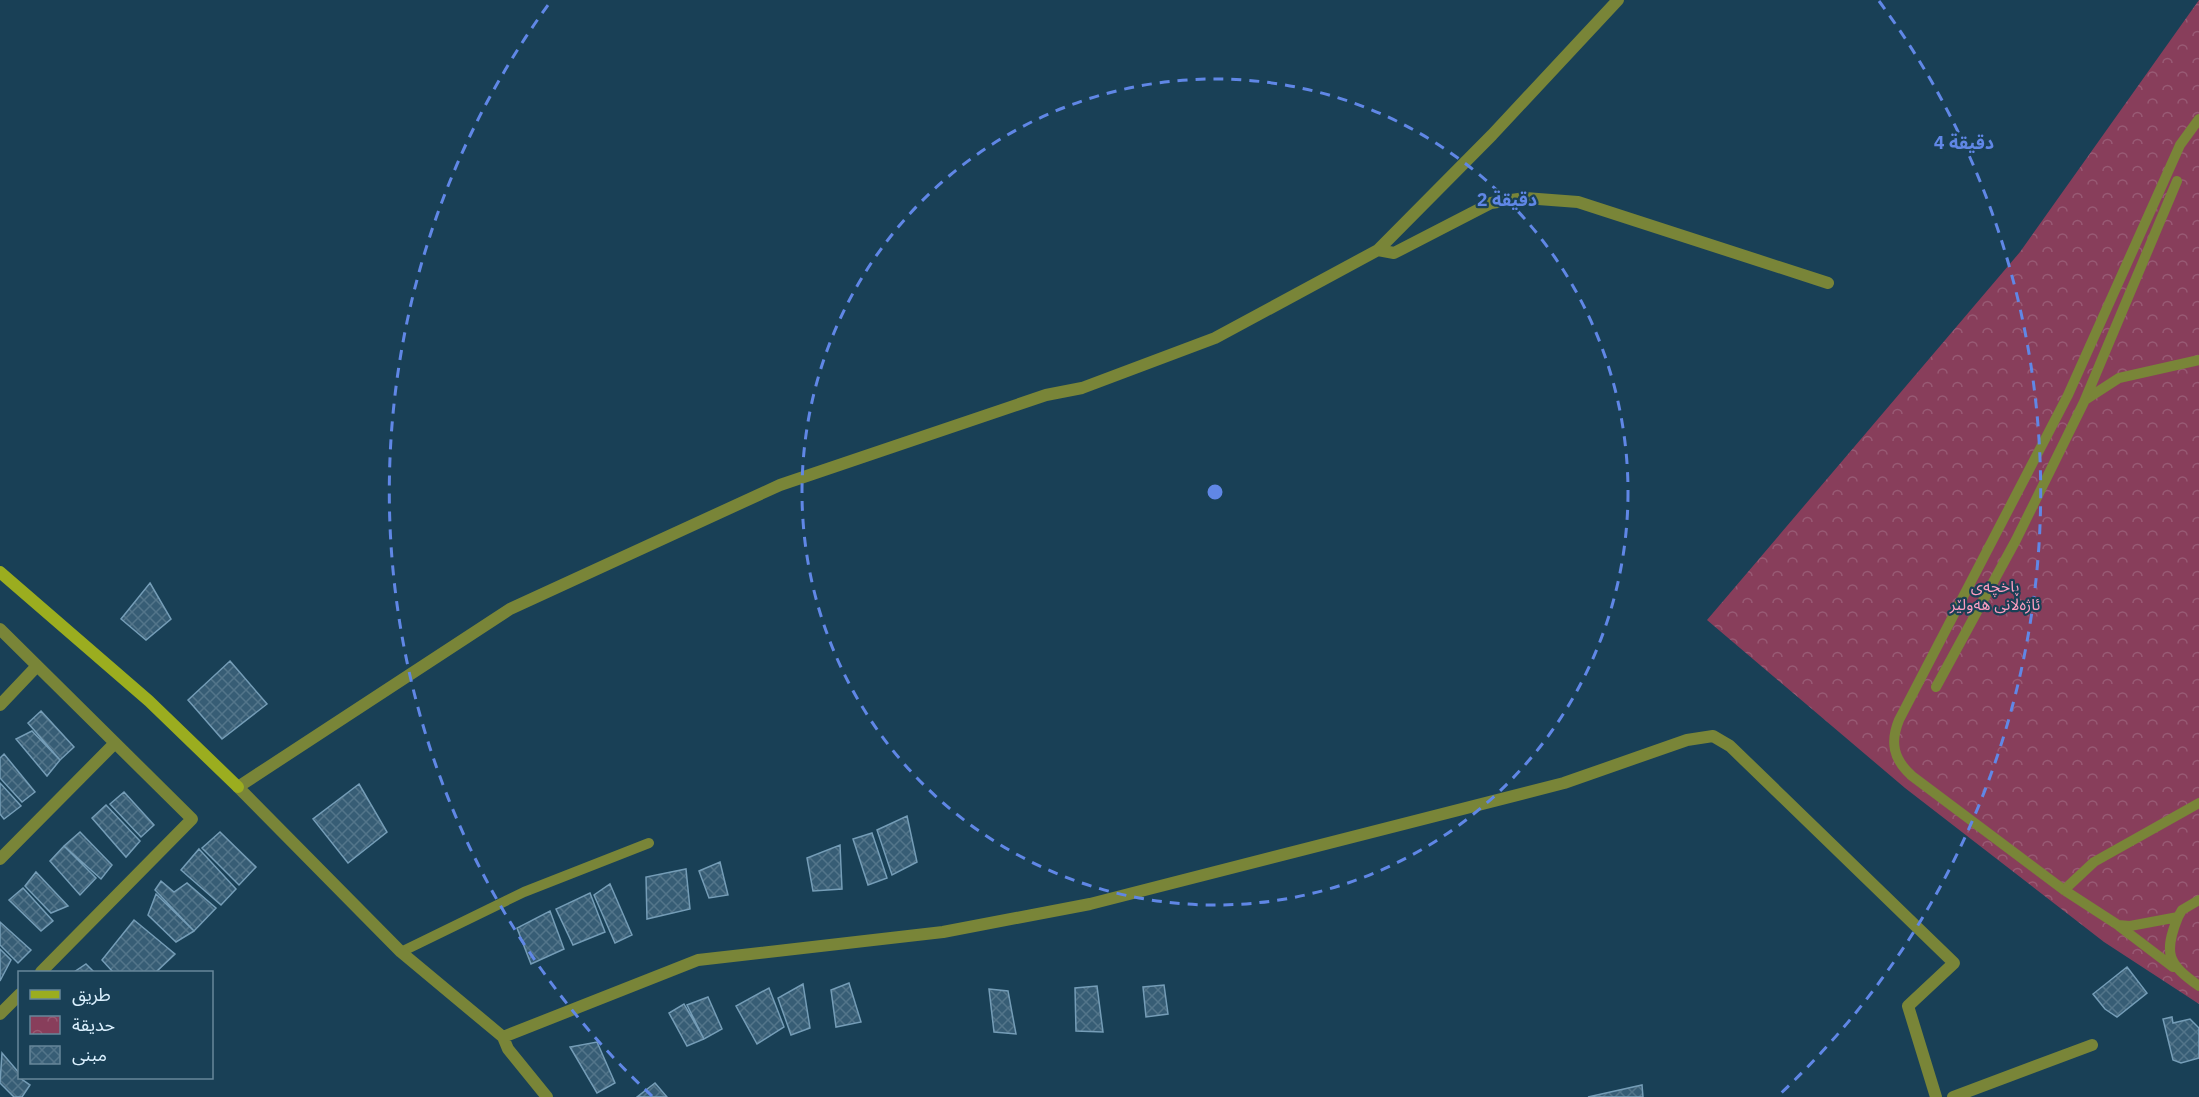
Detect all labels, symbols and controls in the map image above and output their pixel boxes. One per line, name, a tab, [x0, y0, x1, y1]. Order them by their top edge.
text: 4 دقيقة	[1934, 131, 1994, 154]
text: 2 دقيقة	[1477, 188, 1537, 211]
centre of rings	[1205, 482, 1225, 502]
park label: باخچەی ئاژەڵانی هەولێر	[1949, 576, 2040, 614]
legend	[18, 971, 213, 1079]
text: طريق	[72, 983, 111, 1006]
text: حديقة	[72, 1013, 115, 1036]
text: مبنى	[72, 1043, 107, 1066]

